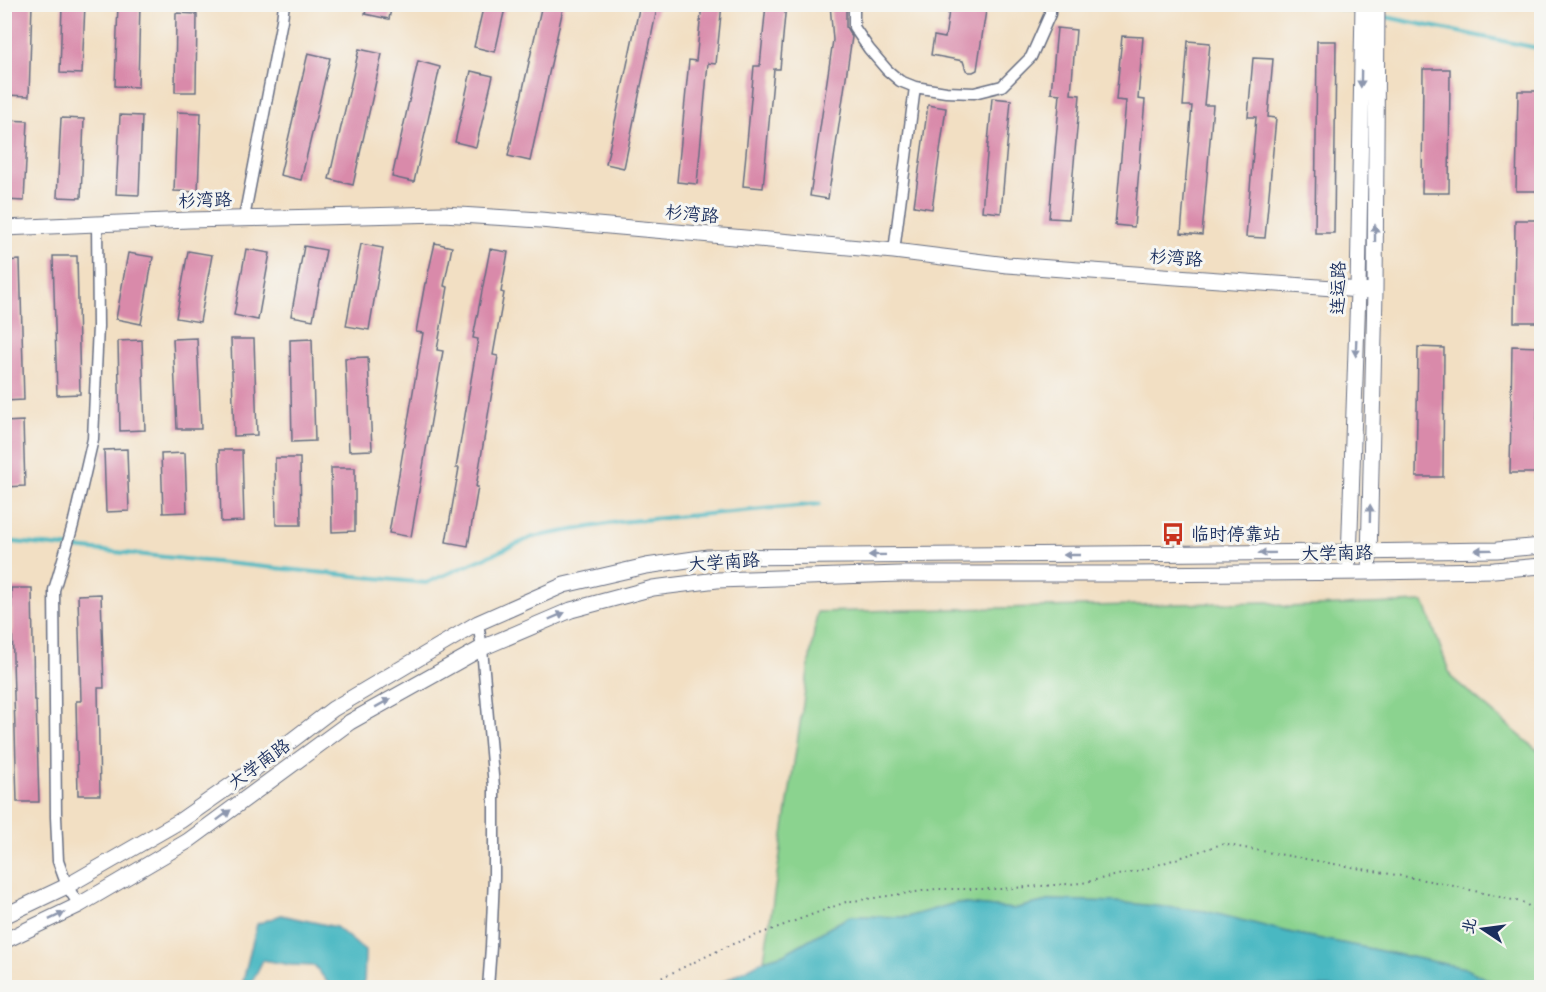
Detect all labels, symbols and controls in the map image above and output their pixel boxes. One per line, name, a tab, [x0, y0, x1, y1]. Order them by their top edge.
one-way arrow	[1357, 70, 1366, 89]
street label: 杉湾路	[178, 189, 232, 212]
street label: 杉湾路	[664, 202, 720, 227]
one-way arrow	[1370, 223, 1380, 242]
street label: 杉湾路	[1148, 246, 1204, 271]
street label: 连运路	[1328, 261, 1349, 315]
one-way arrow	[1351, 339, 1361, 358]
one-way arrow	[1365, 504, 1374, 523]
bus stop icon: 临时停靠站	[1160, 521, 1186, 547]
place label: 临时停靠站	[1191, 524, 1281, 545]
street label: 大学南路	[1301, 542, 1373, 565]
one-way arrow	[1474, 545, 1493, 555]
one-way arrow	[1258, 548, 1277, 558]
street label: 大学南路	[687, 550, 761, 575]
one-way arrow	[868, 550, 887, 560]
one-way arrow	[1063, 550, 1082, 559]
one-way arrow	[549, 611, 567, 621]
one-way arrow	[375, 698, 392, 708]
street label: 大学南路	[224, 735, 295, 794]
one-way arrow	[216, 809, 231, 821]
north arrow	[1453, 899, 1513, 959]
one-way arrow	[49, 911, 66, 920]
text: 北	[1459, 916, 1481, 936]

